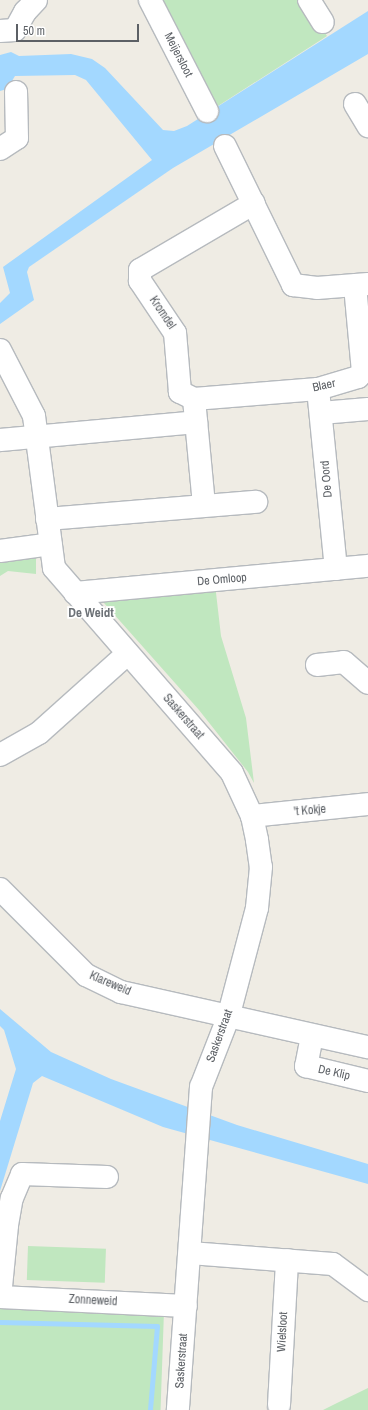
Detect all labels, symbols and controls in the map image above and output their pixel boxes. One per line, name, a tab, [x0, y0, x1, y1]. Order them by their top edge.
scale bar	[18, 16, 141, 42]
text: 50 m	[23, 23, 45, 39]
street label: Meijersloot	[161, 30, 195, 80]
street label: Kromdel	[146, 294, 178, 332]
street label: Blaer	[311, 377, 337, 395]
street label: De Oord	[318, 460, 336, 498]
street label: De Omloop	[197, 571, 247, 589]
district label: De Weidt	[68, 605, 114, 621]
street label: Saskerstraat	[159, 691, 207, 743]
street label: 't Kokje	[293, 802, 327, 820]
street label: Klareweid	[87, 969, 133, 999]
street label: Saskerstraat	[204, 1008, 236, 1064]
street label: De Klip	[317, 1062, 351, 1084]
street label: Zonneweid	[68, 1293, 118, 1309]
street label: Wielsloot	[275, 1311, 291, 1353]
street label: Saskerstraat	[173, 1333, 191, 1389]

